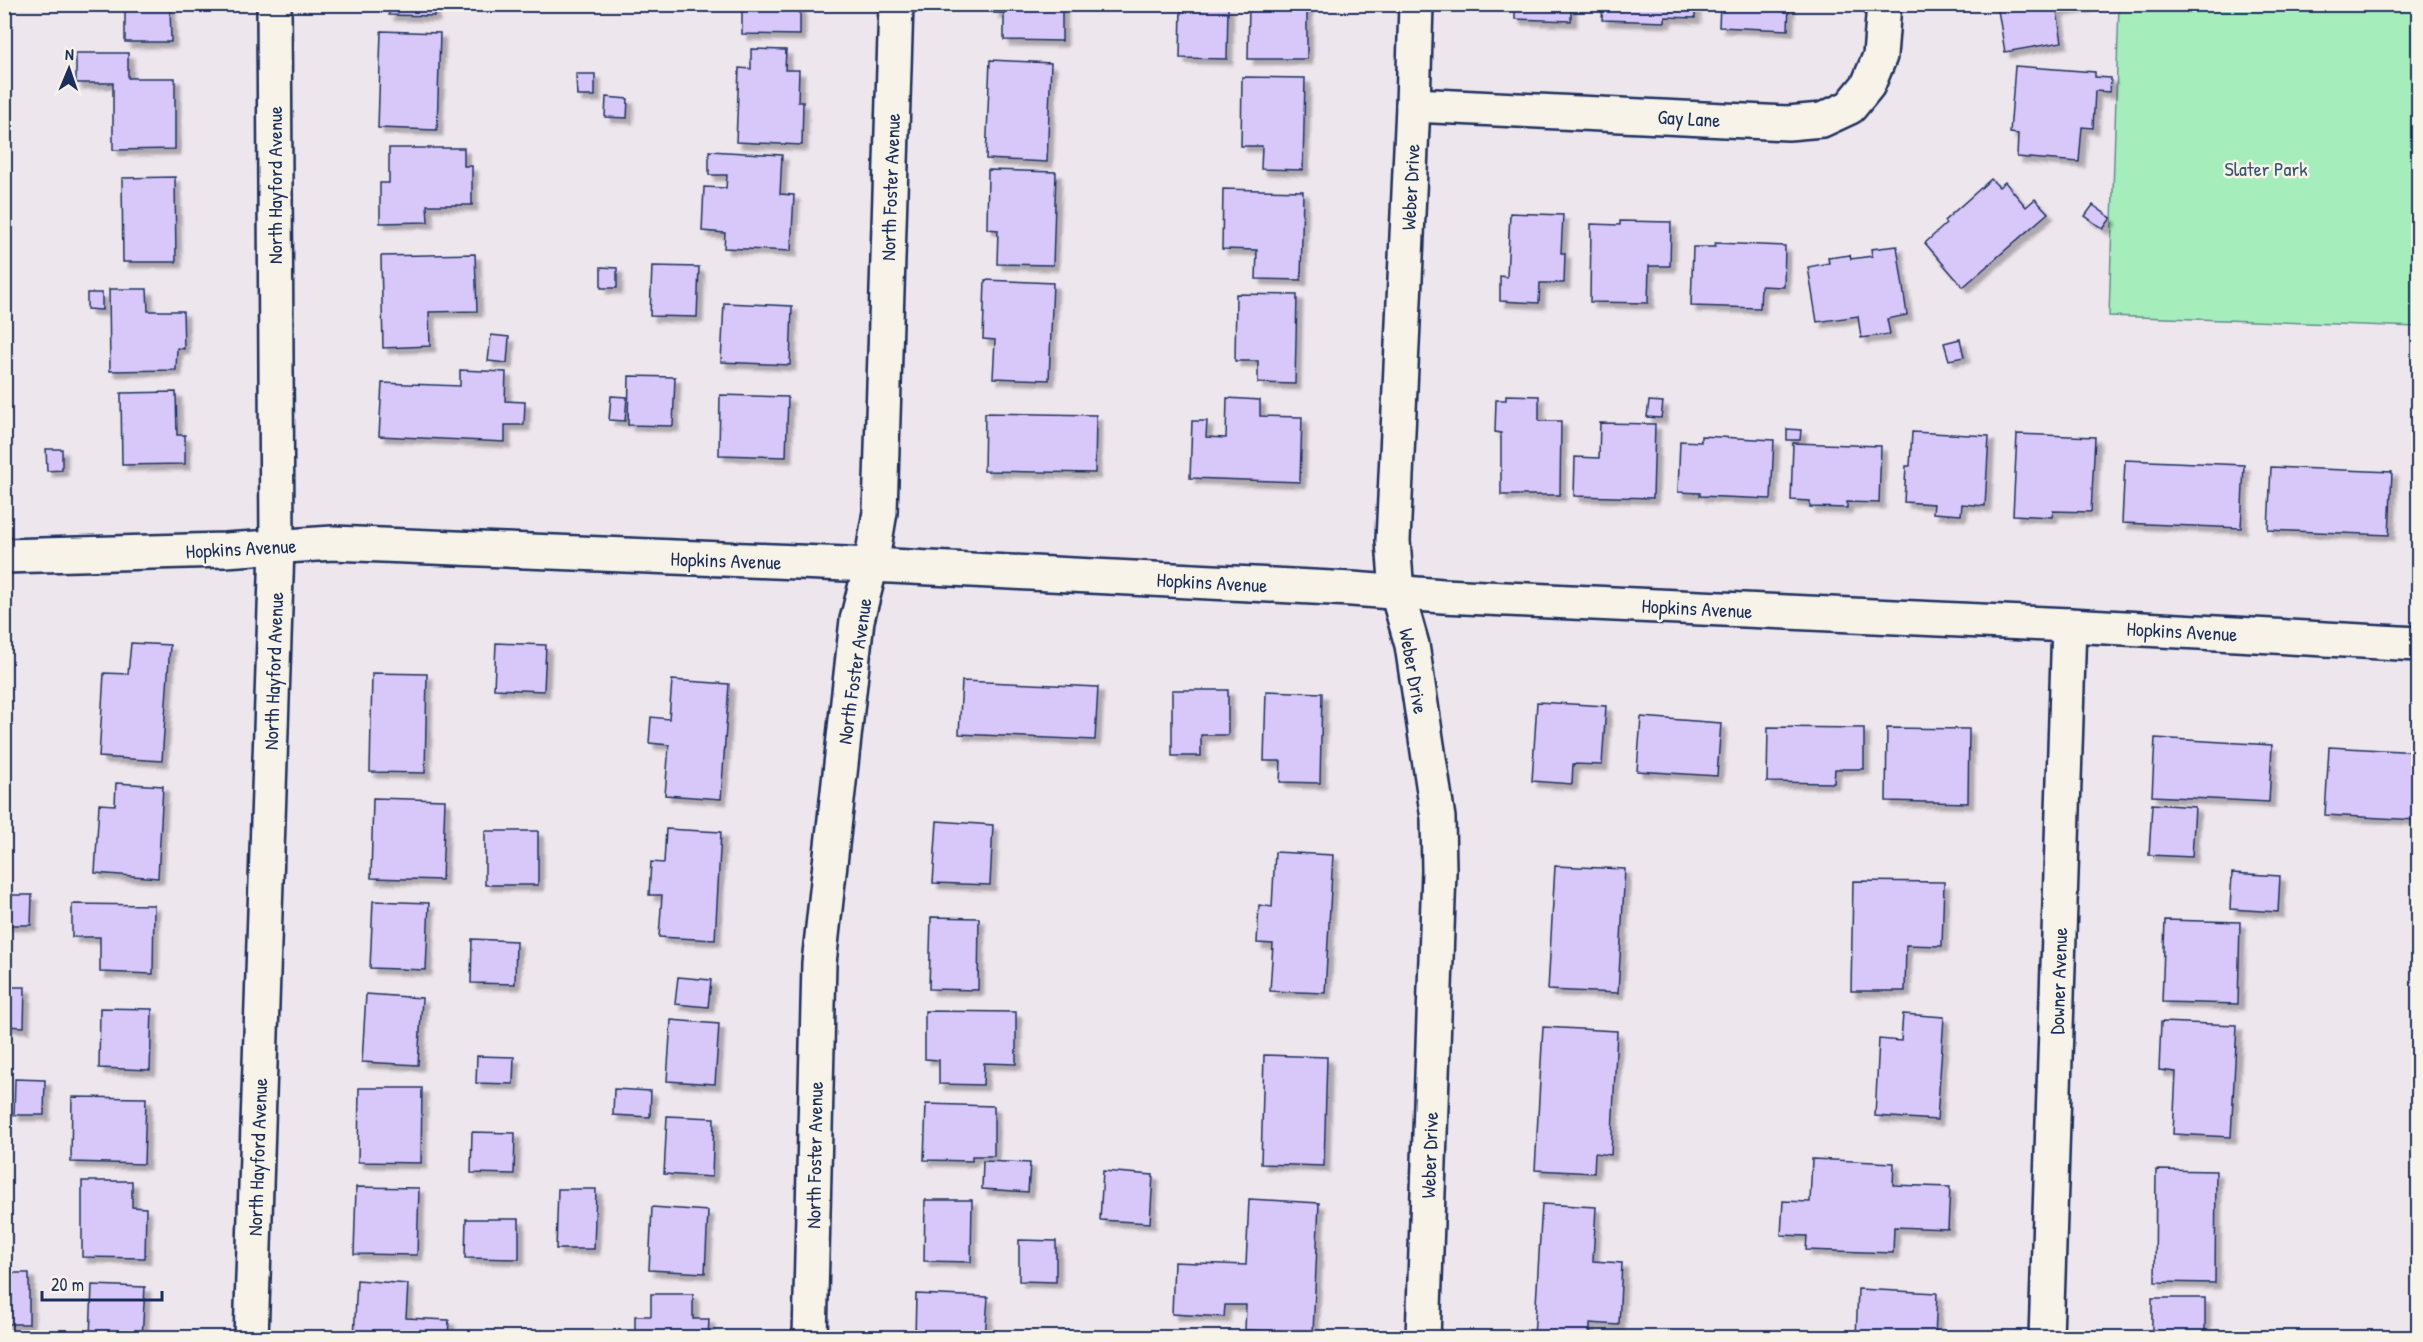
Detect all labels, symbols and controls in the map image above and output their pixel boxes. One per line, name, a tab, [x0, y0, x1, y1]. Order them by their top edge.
north arrow	[39, 39, 99, 99]
text: N	[65, 43, 75, 65]
street label: Gay Lane	[1657, 103, 1721, 133]
street label: North Hayford Avenue	[261, 106, 288, 264]
street label: North Foster Avenue	[874, 113, 906, 261]
street label: Weber Drive	[1394, 143, 1426, 231]
park label: Slater Park	[2225, 155, 2307, 182]
street label: Hopkins Avenue	[185, 532, 297, 564]
street label: Hopkins Avenue	[670, 545, 782, 575]
street label: Hopkins Avenue	[1156, 566, 1268, 598]
street label: North Hayford Avenue	[257, 592, 289, 750]
street label: Hopkins Avenue	[1641, 592, 1753, 624]
street label: North Foster Avenue	[830, 596, 878, 746]
street label: Hopkins Avenue	[2126, 615, 2238, 647]
street label: Weber Drive	[1393, 626, 1435, 716]
street label: Downer Avenue	[2043, 927, 2073, 1035]
street label: North Hayford Avenue	[241, 1078, 273, 1236]
street label: North Foster Avenue	[799, 1081, 829, 1229]
street label: Weber Drive	[1414, 1111, 1444, 1199]
scale bar	[42, 1264, 162, 1302]
text: 20 m	[51, 1272, 84, 1297]

